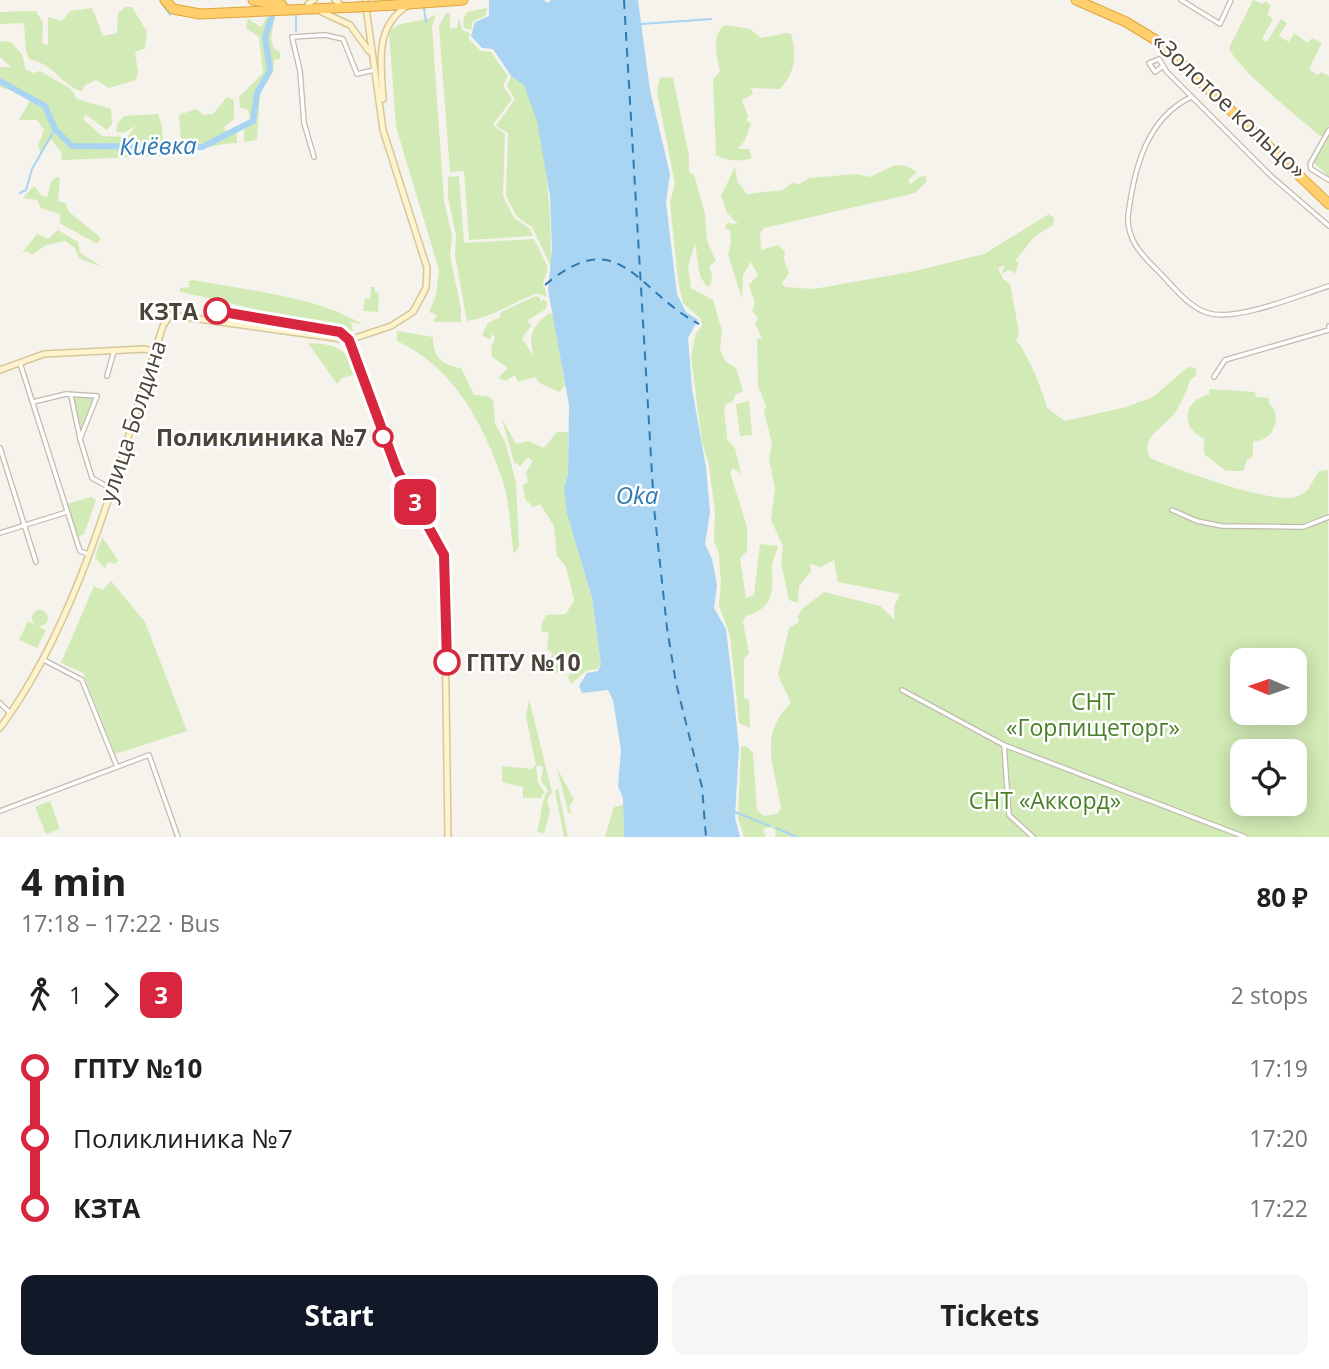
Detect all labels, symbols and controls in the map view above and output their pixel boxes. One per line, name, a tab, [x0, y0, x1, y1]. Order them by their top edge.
street label: «Золотое кольцо»	[1145, 25, 1315, 185]
water label: Киёвка	[119, 128, 197, 162]
place label: КЗТА	[138, 295, 198, 327]
marker: КЗТА	[204, 298, 230, 324]
street label: улица Болдина	[91, 336, 173, 506]
place label: Поликлиника №7	[156, 421, 367, 453]
marker: Поликлиника №7	[373, 427, 393, 447]
water label: Oka	[616, 478, 659, 511]
line badge: 3	[392, 479, 438, 525]
text: 3	[408, 485, 422, 518]
place label: ГПТУ №10	[466, 646, 581, 678]
north arrow	[1230, 648, 1307, 724]
map controls	[1230, 648, 1307, 816]
marker: ГПТУ №10	[434, 649, 460, 675]
park label: СНТ «Горпищеторг»	[1006, 685, 1180, 743]
button: locate	[1230, 739, 1307, 816]
park label: СНТ «Аккорд»	[969, 784, 1121, 816]
text: 4 min	[21, 855, 126, 907]
text: 80 ₽	[1256, 879, 1308, 915]
text: 17:18 – 17:22 · Bus	[21, 907, 220, 939]
icon: walk	[21, 976, 59, 1014]
icon: forward	[92, 976, 130, 1014]
text: 3	[154, 978, 168, 1011]
text: 1	[69, 979, 82, 1011]
text: 2 stops	[1231, 979, 1308, 1011]
text: ГПТУ №10	[73, 1050, 202, 1086]
text: 17:19	[1249, 1052, 1308, 1084]
text: Поликлиника №7	[73, 1120, 293, 1156]
text: 17:20	[1249, 1122, 1308, 1154]
text: КЗТА	[73, 1190, 140, 1226]
text: 17:22	[1249, 1192, 1308, 1224]
button: Start	[21, 1275, 658, 1355]
button: Tickets	[672, 1275, 1308, 1355]

